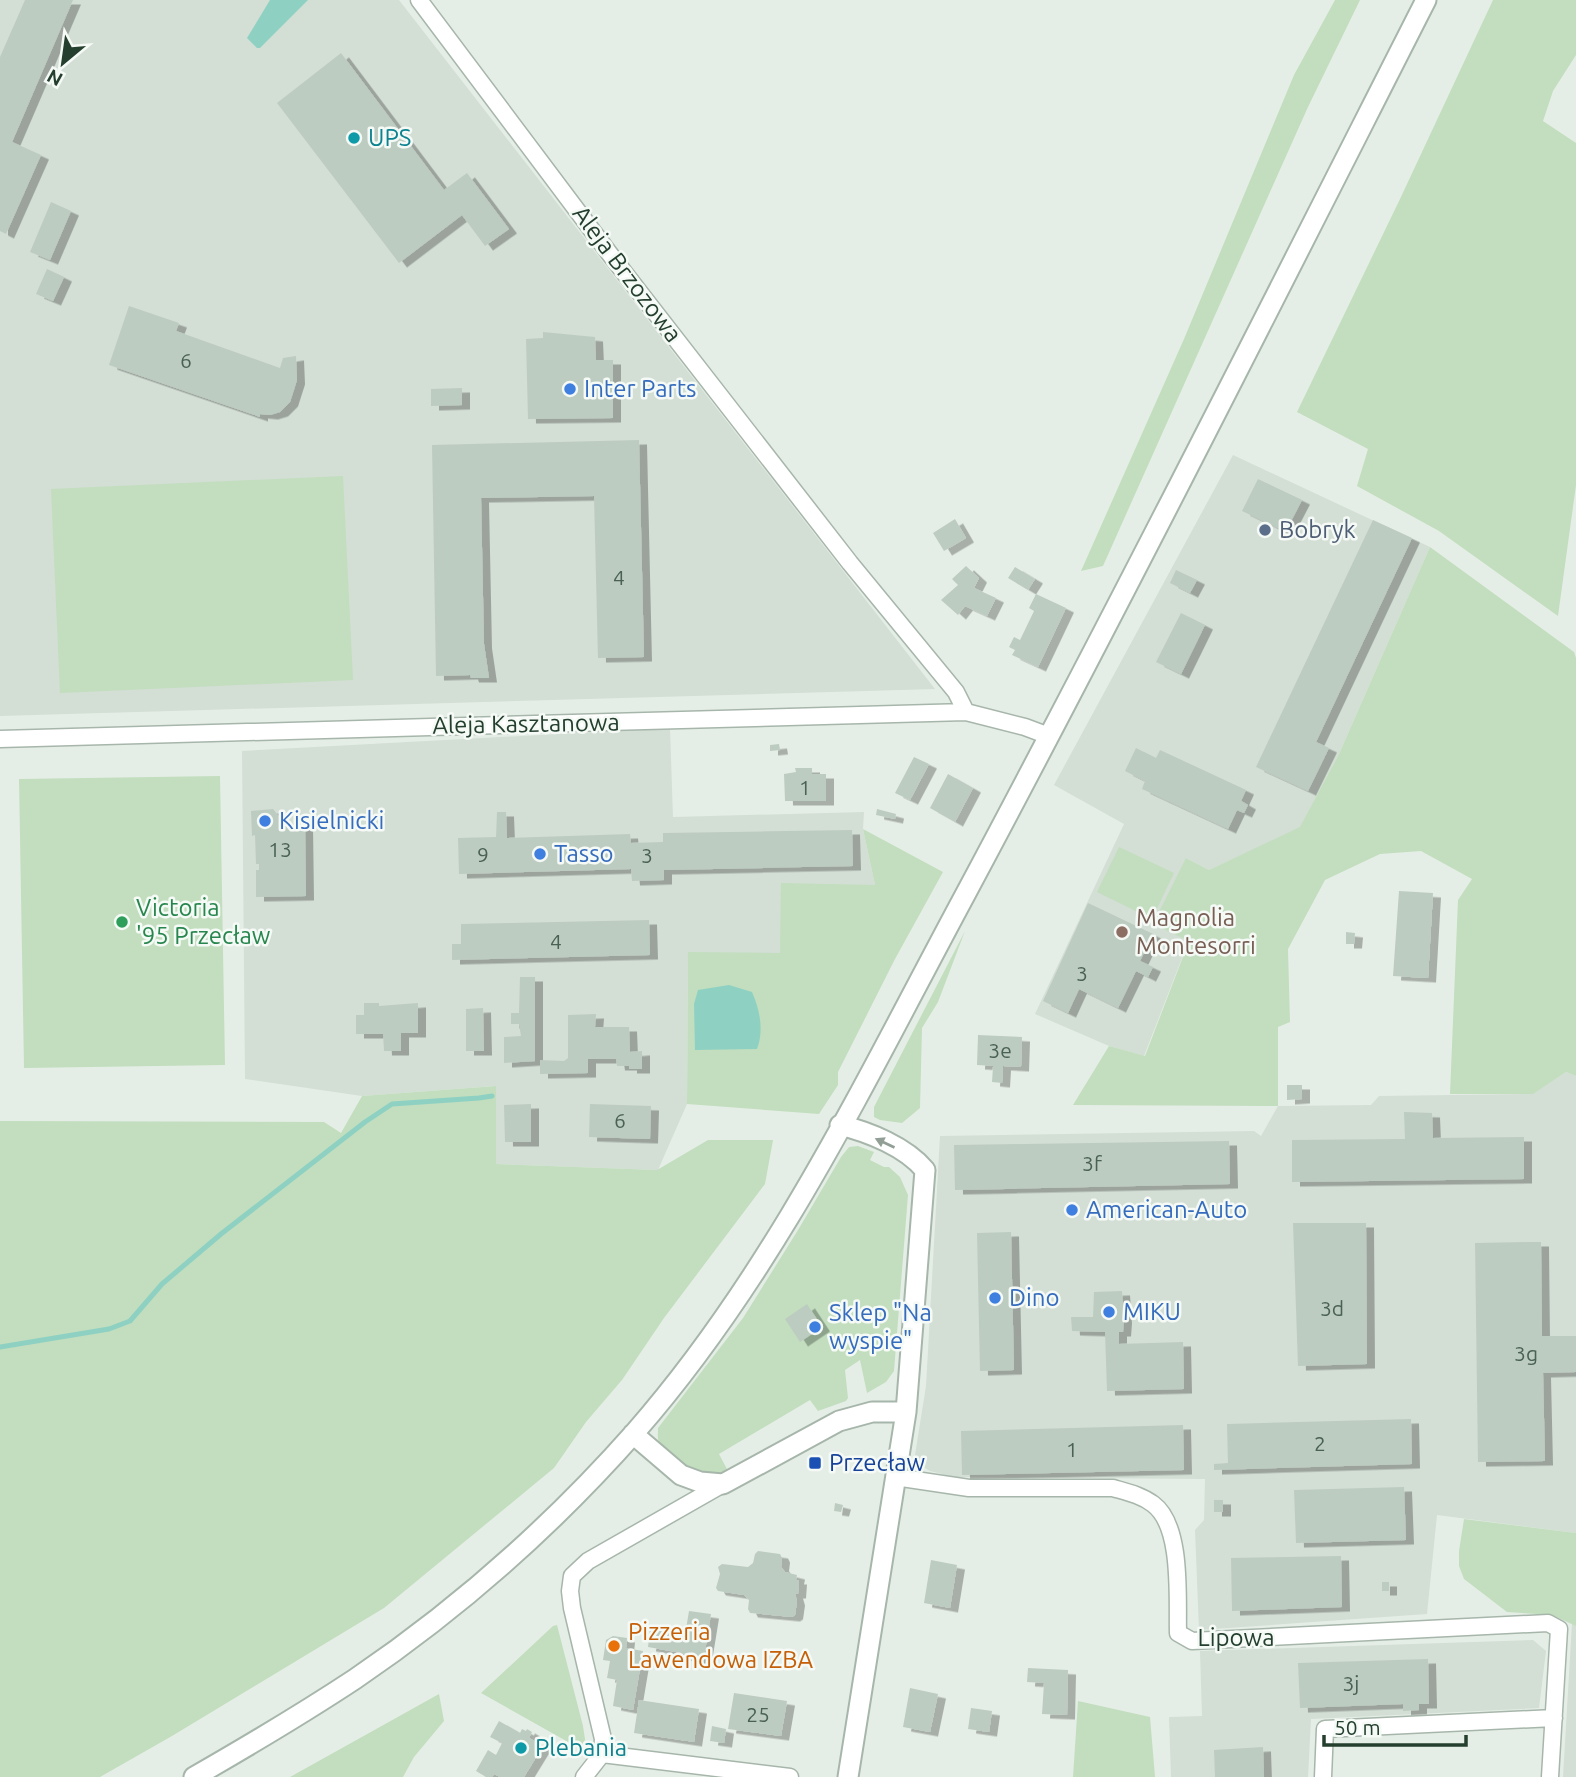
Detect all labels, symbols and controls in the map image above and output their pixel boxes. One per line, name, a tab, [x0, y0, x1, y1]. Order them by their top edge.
north arrow	[28, 28, 98, 98]
text: N	[43, 65, 66, 91]
place label: UPS	[368, 124, 411, 151]
marker: UPS	[346, 130, 362, 146]
street label: Aleja Brzozowa	[567, 200, 687, 347]
house number: 6	[180, 348, 192, 372]
place label: Inter Parts	[584, 375, 697, 402]
marker: Inter Parts	[562, 381, 578, 397]
place label: Bobryk	[1279, 516, 1356, 543]
marker: Bobryk	[1257, 522, 1273, 538]
house number: 4	[613, 565, 625, 589]
street label: Aleja Kasztanowa	[432, 708, 620, 739]
house number: 1	[799, 775, 811, 799]
place label: Kisielnicki	[279, 807, 384, 834]
marker: Kisielnicki	[257, 813, 273, 829]
house number: 13	[268, 837, 292, 861]
place label: Tasso	[554, 840, 614, 867]
house number: 9	[477, 842, 489, 866]
house number: 3	[641, 843, 653, 867]
marker: Tasso	[532, 846, 548, 862]
place label: Victoria '95 Przecław	[136, 894, 271, 949]
place label: Magnolia Montesorri	[1136, 904, 1256, 959]
marker: Victoria '95 Przecław	[114, 914, 130, 930]
marker: Magnolia Montesorri	[1114, 924, 1130, 940]
house number: 4	[550, 929, 562, 953]
house number: 3	[1076, 961, 1088, 985]
house number: 3e	[988, 1038, 1012, 1062]
house number: 6	[614, 1108, 626, 1132]
one-way arrow	[875, 1137, 895, 1149]
house number: 3f	[1082, 1151, 1103, 1175]
place label: American-Auto	[1086, 1196, 1247, 1223]
marker: American-Auto	[1064, 1202, 1080, 1218]
place label: Dino	[1009, 1284, 1060, 1311]
marker: Dino	[987, 1290, 1003, 1306]
house number: 3d	[1320, 1296, 1344, 1320]
place label: MIKU	[1123, 1298, 1181, 1325]
place label: Sklep "Na wyspie"	[829, 1299, 932, 1354]
marker: MIKU	[1101, 1304, 1117, 1320]
marker: Sklep "Na wyspie"	[807, 1319, 823, 1335]
house number: 3g	[1514, 1341, 1538, 1365]
house number: 2	[1314, 1431, 1326, 1455]
house number: 1	[1066, 1437, 1078, 1461]
place label: Przecław	[829, 1449, 925, 1476]
marker: Przecław	[807, 1455, 823, 1471]
place label: Pizzeria Lawendowa IZBA	[628, 1618, 814, 1673]
street label: Lipowa	[1197, 1624, 1275, 1651]
marker: Pizzeria Lawendowa IZBA	[606, 1638, 622, 1654]
house number: 3j	[1343, 1671, 1359, 1695]
house number: 25	[746, 1702, 770, 1726]
scale bar	[1324, 1704, 1466, 1748]
text: 50 m	[1334, 1715, 1381, 1739]
place label: Plebania	[535, 1734, 627, 1761]
marker: Plebania	[513, 1740, 529, 1756]

